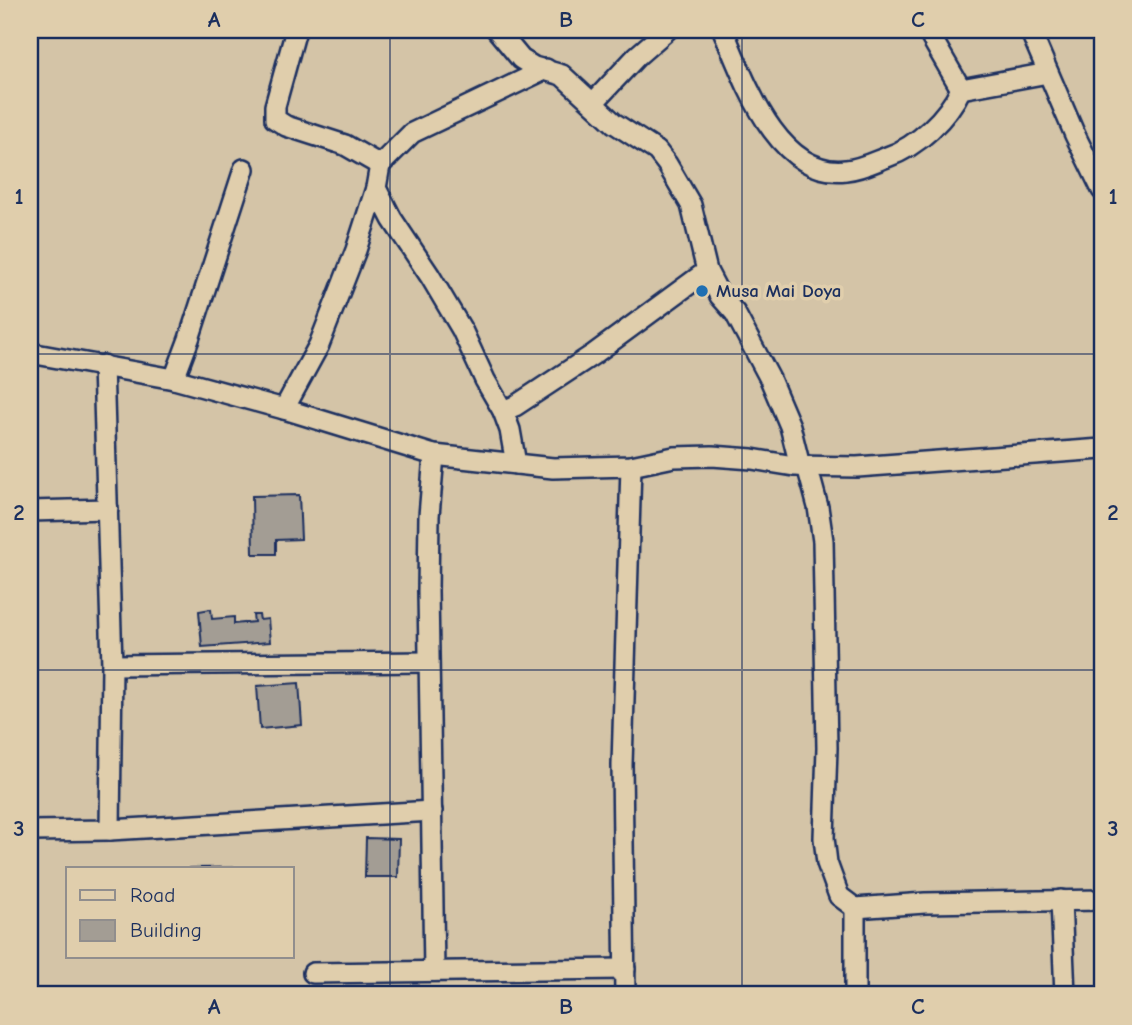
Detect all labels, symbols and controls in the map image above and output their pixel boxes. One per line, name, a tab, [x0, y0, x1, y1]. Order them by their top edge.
text: A	[208, 6, 221, 33]
text: B	[559, 6, 573, 33]
text: C	[911, 6, 925, 33]
text: 1	[14, 183, 24, 210]
text: 1	[1108, 183, 1118, 210]
place label: Musa Mai Doya	[716, 280, 842, 302]
marker: Musa Mai Doya	[694, 283, 710, 299]
text: 2	[13, 499, 25, 526]
text: 2	[1107, 499, 1119, 526]
text: 3	[13, 815, 25, 842]
text: 3	[1107, 815, 1119, 842]
legend	[66, 867, 294, 958]
text: Road	[130, 883, 175, 907]
text: Building	[130, 918, 202, 942]
text: A	[208, 993, 221, 1020]
text: B	[559, 993, 573, 1020]
text: C	[911, 993, 925, 1020]

